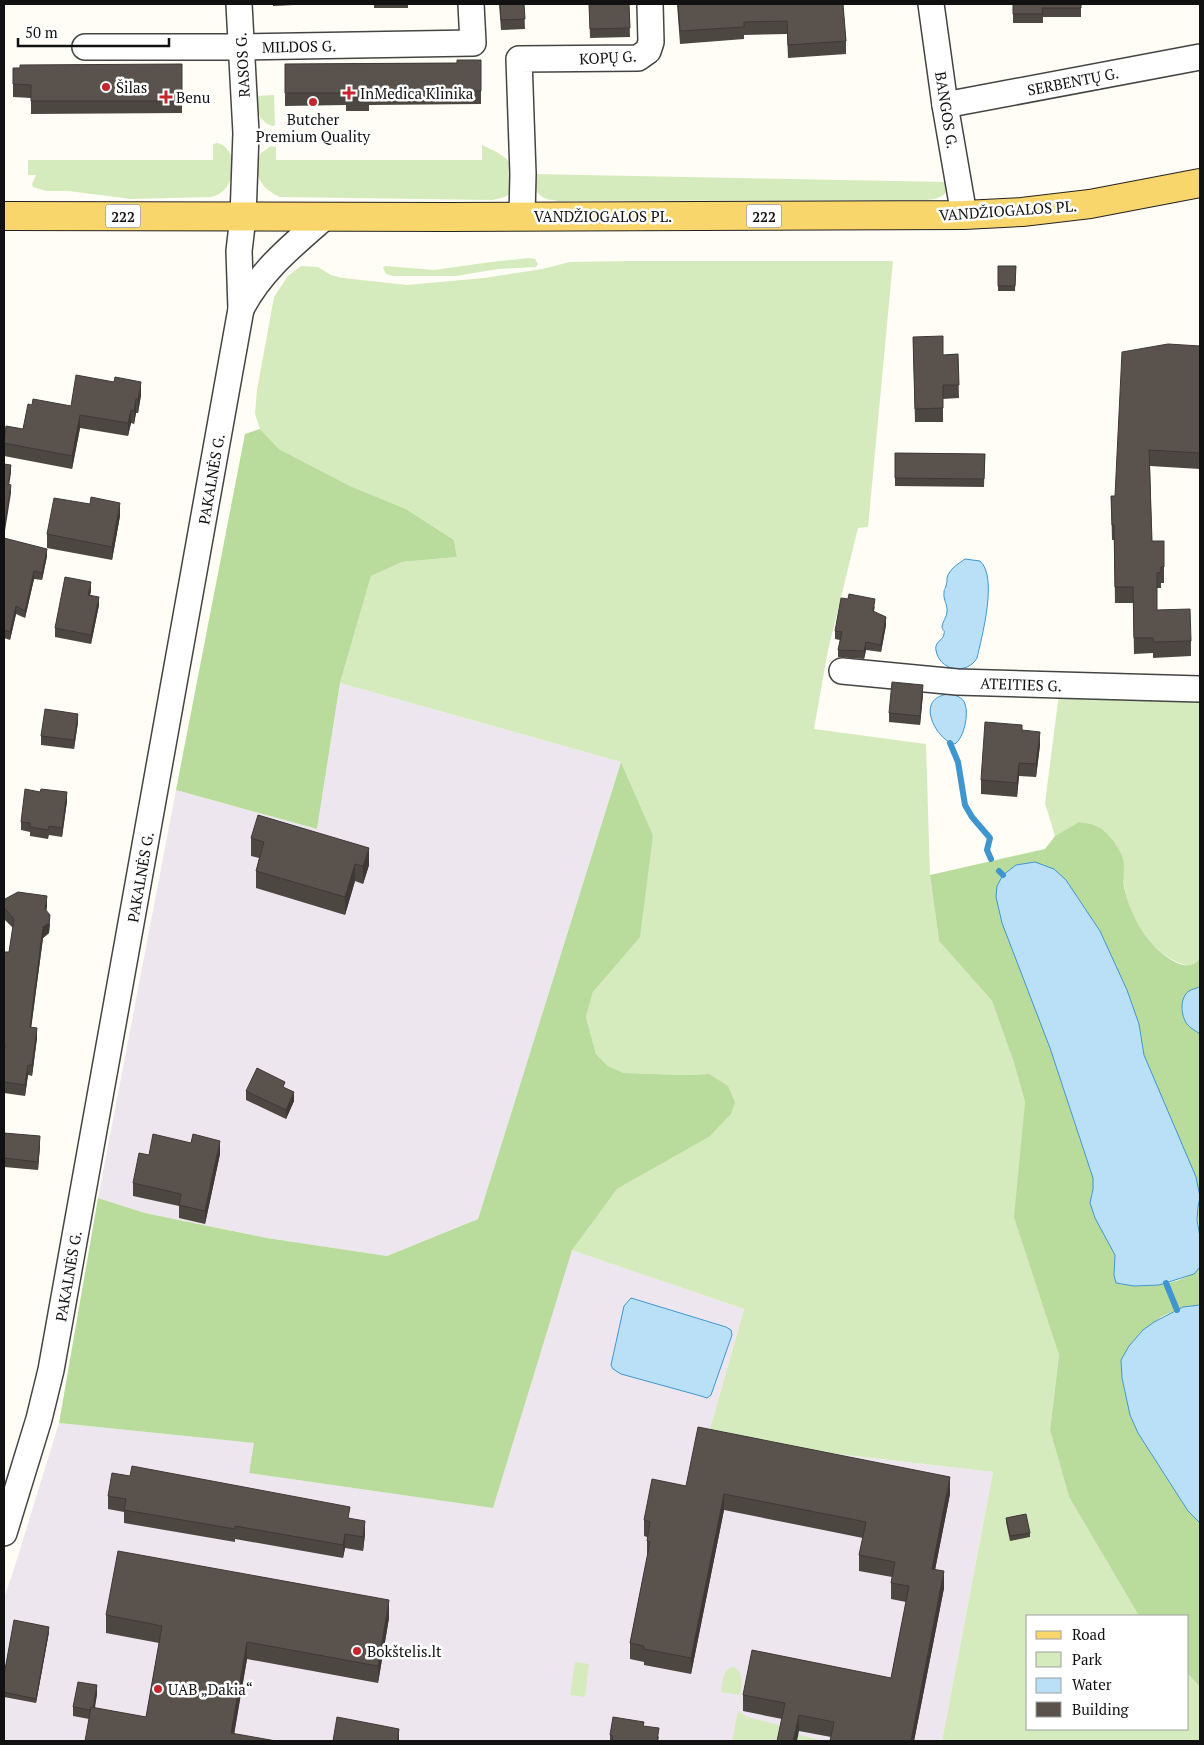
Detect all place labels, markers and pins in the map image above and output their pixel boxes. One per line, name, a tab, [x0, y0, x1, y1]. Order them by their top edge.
place label: Šilas	[116, 77, 147, 97]
marker: Šilas	[100, 81, 112, 93]
place label: InMedica Klinika	[360, 83, 474, 103]
marker: InMedica Klinika	[342, 86, 356, 100]
place label: Benu	[176, 87, 211, 107]
marker: Benu	[160, 91, 172, 103]
marker: Butcher Premium Quality	[307, 96, 319, 108]
place label: Butcher Premium Quality	[256, 109, 371, 146]
place label: Bokštelis.lt	[367, 1641, 442, 1661]
marker: Bokštelis.lt	[351, 1645, 363, 1657]
place label: UAB „Dakia“	[168, 1679, 253, 1699]
marker: UAB „Dakia“	[152, 1683, 164, 1695]

